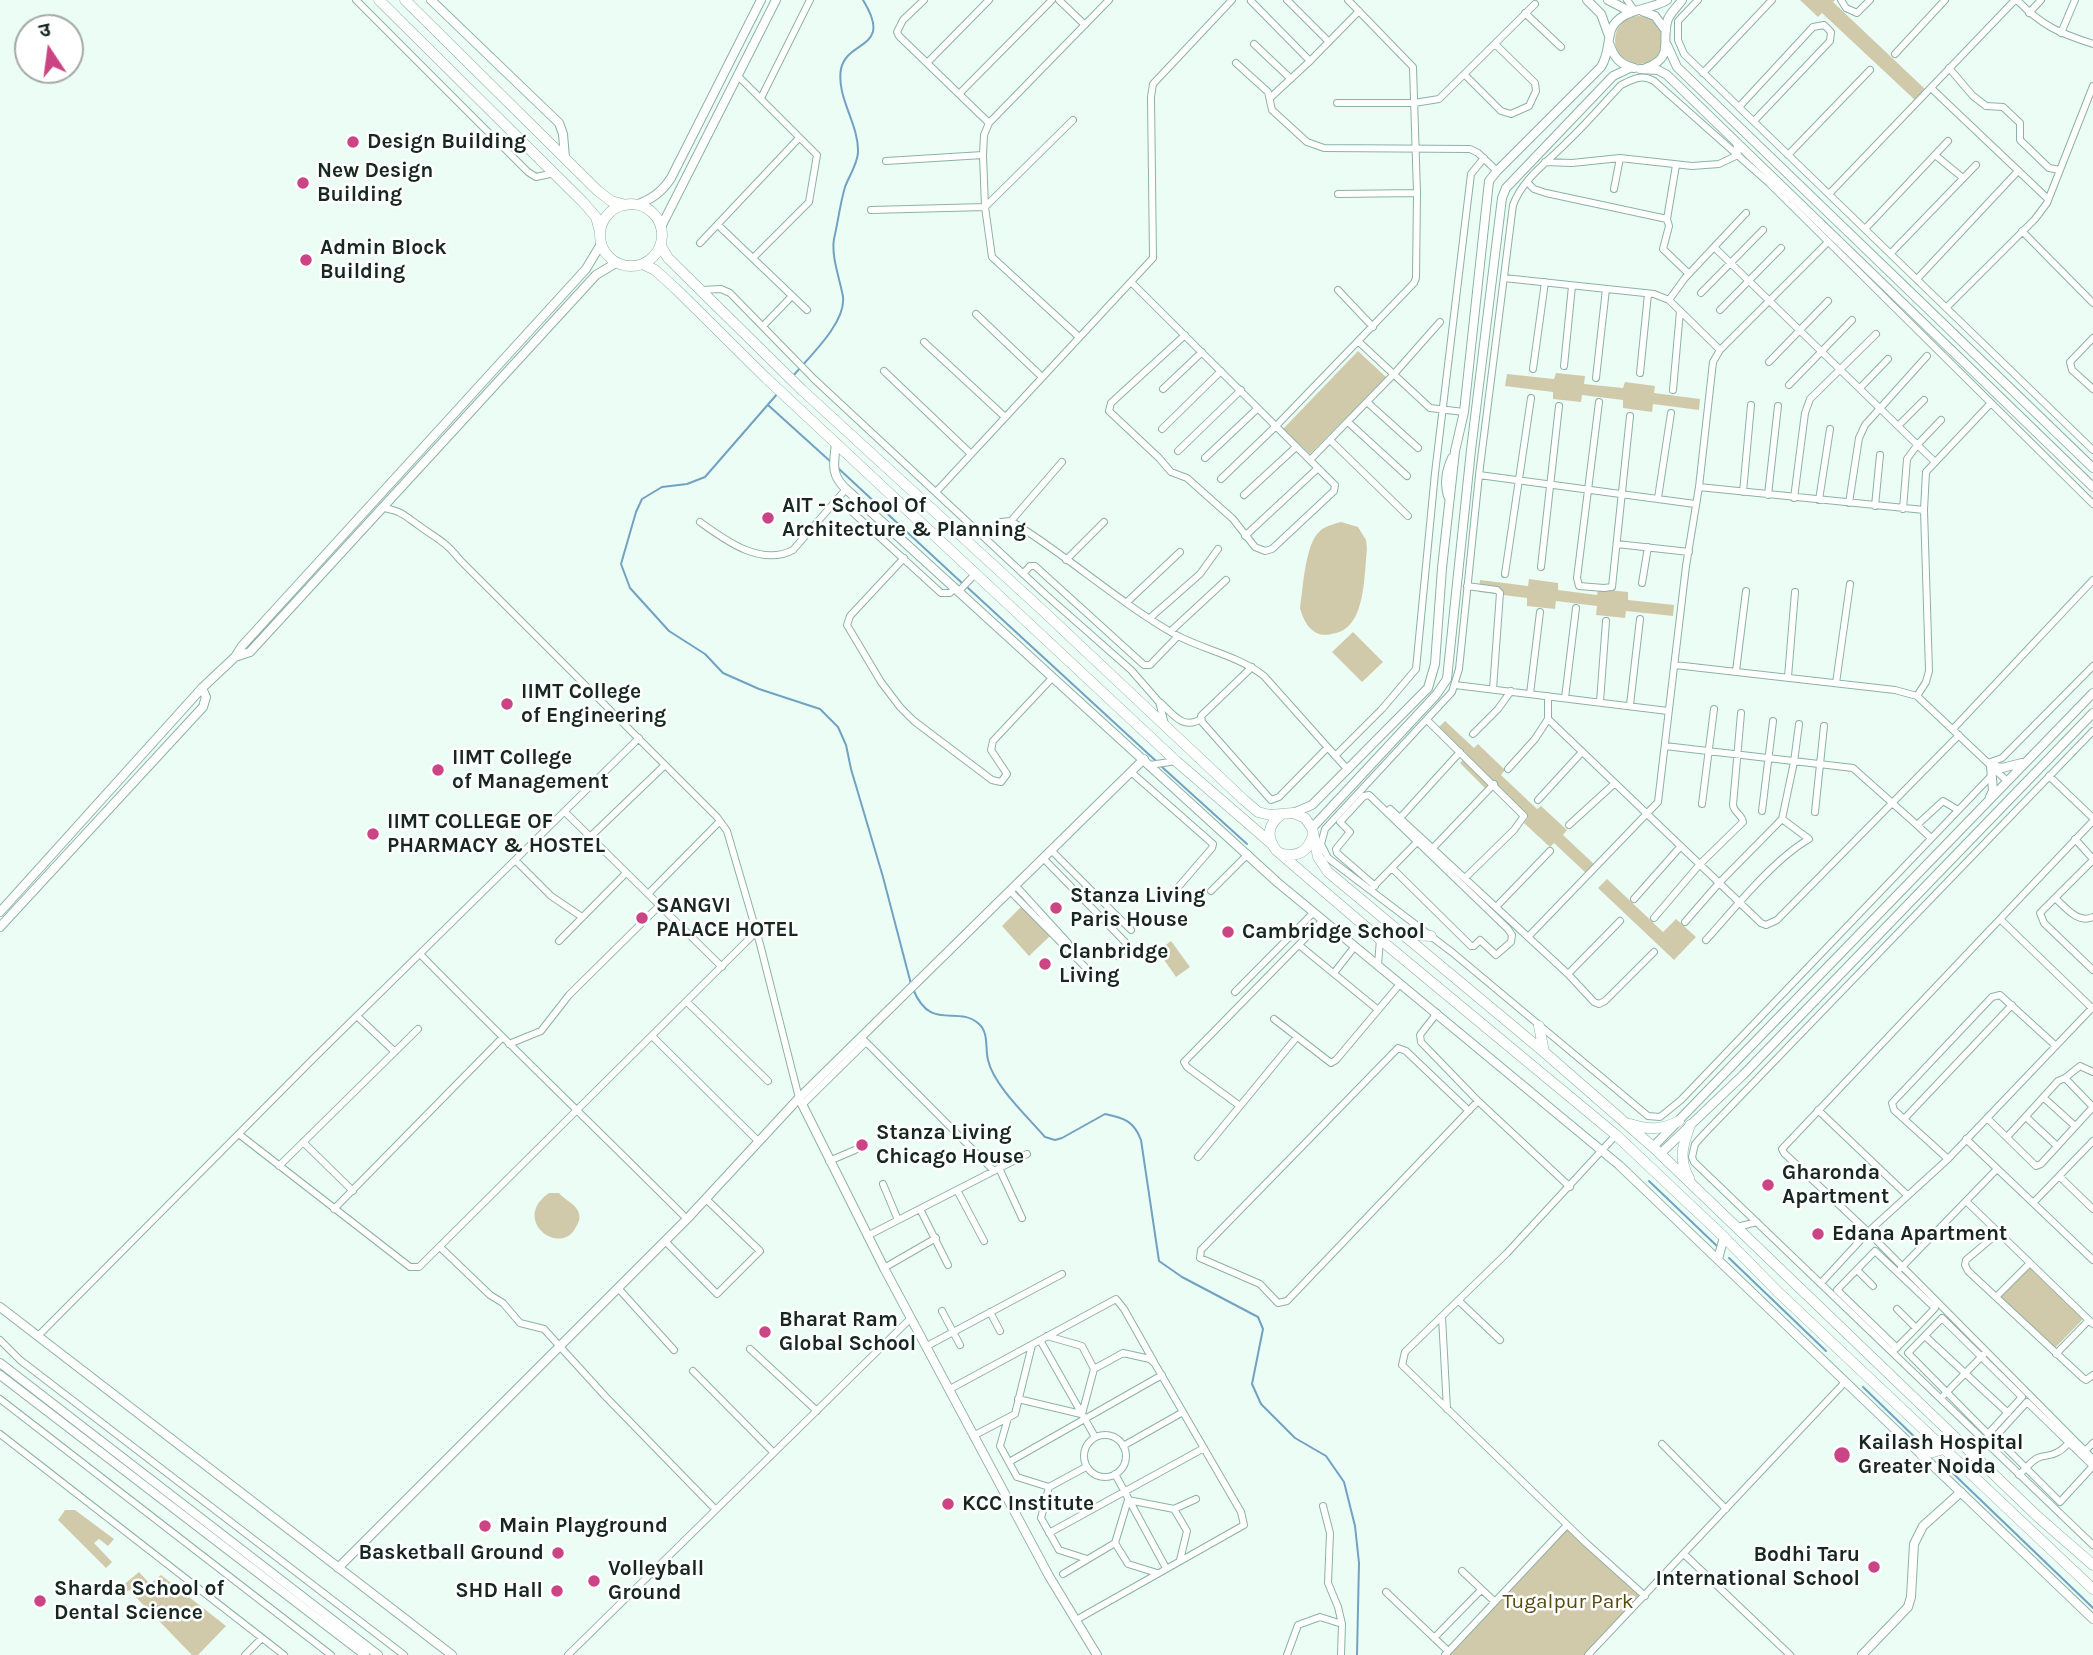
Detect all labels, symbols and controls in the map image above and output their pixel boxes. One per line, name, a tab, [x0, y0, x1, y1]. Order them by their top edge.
north arrow	[14, 14, 84, 84]
text: उ	[37, 19, 53, 42]
place label: Design Building	[367, 129, 526, 155]
marker: Design Building	[345, 134, 361, 150]
place label: New Design Building	[317, 158, 433, 208]
marker: New Design Building	[295, 175, 311, 191]
place label: Admin Block Building	[320, 235, 447, 285]
marker: Admin Block Building	[298, 252, 314, 268]
place label: AIT - School Of Architecture & Planning	[782, 493, 1026, 543]
marker: AIT - School Of Architecture & Planning	[760, 510, 776, 526]
place label: IIMT College of Engineering	[521, 679, 666, 729]
marker: IIMT College of Engineering	[499, 696, 515, 712]
place label: IIMT College of Management	[452, 745, 609, 795]
marker: IIMT College of Management	[430, 762, 446, 778]
place label: IIMT COLLEGE OF PHARMACY & HOSTEL	[387, 809, 605, 859]
marker: IIMT COLLEGE OF PHARMACY & HOSTEL	[365, 826, 381, 842]
place label: Stanza Living Paris House	[1070, 883, 1205, 933]
place label: SANGVI PALACE HOTEL	[656, 893, 798, 943]
marker: Stanza Living Paris House	[1048, 900, 1064, 916]
marker: SANGVI PALACE HOTEL	[634, 910, 650, 926]
place label: Cambridge School	[1242, 919, 1425, 945]
marker: Cambridge School	[1220, 924, 1236, 940]
place label: Clanbridge Living	[1059, 939, 1168, 989]
marker: Clanbridge Living	[1037, 956, 1053, 972]
place label: Stanza Living Chicago House	[876, 1120, 1024, 1170]
marker: Stanza Living Chicago House	[854, 1137, 870, 1153]
place label: Gharonda Apartment	[1782, 1160, 1889, 1210]
marker: Gharonda Apartment	[1760, 1177, 1776, 1193]
place label: Edana Apartment	[1832, 1221, 2007, 1247]
marker: Edana Apartment	[1810, 1226, 1826, 1242]
place label: Bharat Ram Global School	[779, 1307, 916, 1357]
marker: Bharat Ram Global School	[757, 1324, 773, 1340]
place label: Kailash Hospital Greater Noida	[1858, 1430, 2024, 1480]
marker: Kailash Hospital Greater Noida	[1832, 1445, 1852, 1465]
place label: KCC Institute	[962, 1491, 1094, 1517]
marker: KCC Institute	[940, 1496, 956, 1512]
place label: Main Playground	[499, 1513, 668, 1539]
marker: Main Playground	[477, 1518, 493, 1534]
place label: Basketball Ground	[358, 1540, 544, 1566]
place label: Bodhi Taru International School	[1656, 1542, 1860, 1592]
marker: Basketball Ground	[550, 1545, 566, 1561]
place label: Volleyball Ground	[608, 1556, 704, 1606]
marker: Bodhi Taru International School	[1866, 1559, 1882, 1575]
marker: Volleyball Ground	[586, 1573, 602, 1589]
place label: Sharda School of Dental Science	[54, 1576, 224, 1626]
place label: SHD Hall	[455, 1578, 543, 1604]
marker: SHD Hall	[549, 1583, 565, 1599]
park label: Tugalpur Park	[1502, 1589, 1634, 1615]
marker: Sharda School of Dental Science	[32, 1593, 48, 1609]

